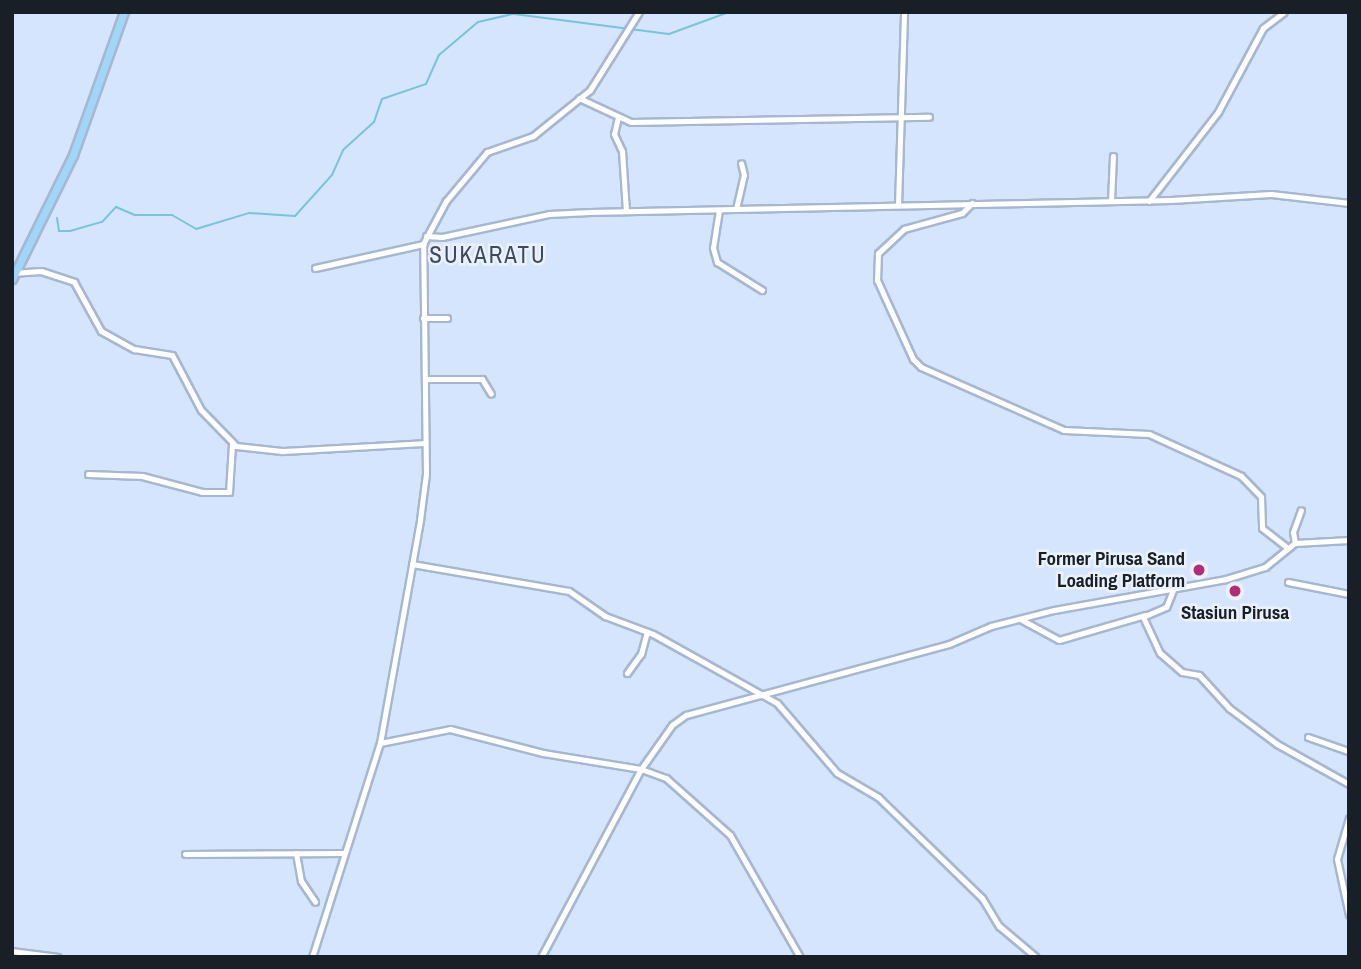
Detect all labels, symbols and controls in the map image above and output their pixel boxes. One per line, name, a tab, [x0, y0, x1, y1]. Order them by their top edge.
district label: SUKARATU	[430, 241, 546, 269]
place label: Former Pirusa Sand Loading Platform	[1038, 548, 1185, 592]
marker: Former Pirusa Sand Loading Platform	[1191, 562, 1207, 578]
marker: Stasiun Pirusa	[1227, 583, 1243, 599]
place label: Stasiun Pirusa	[1181, 602, 1289, 624]

